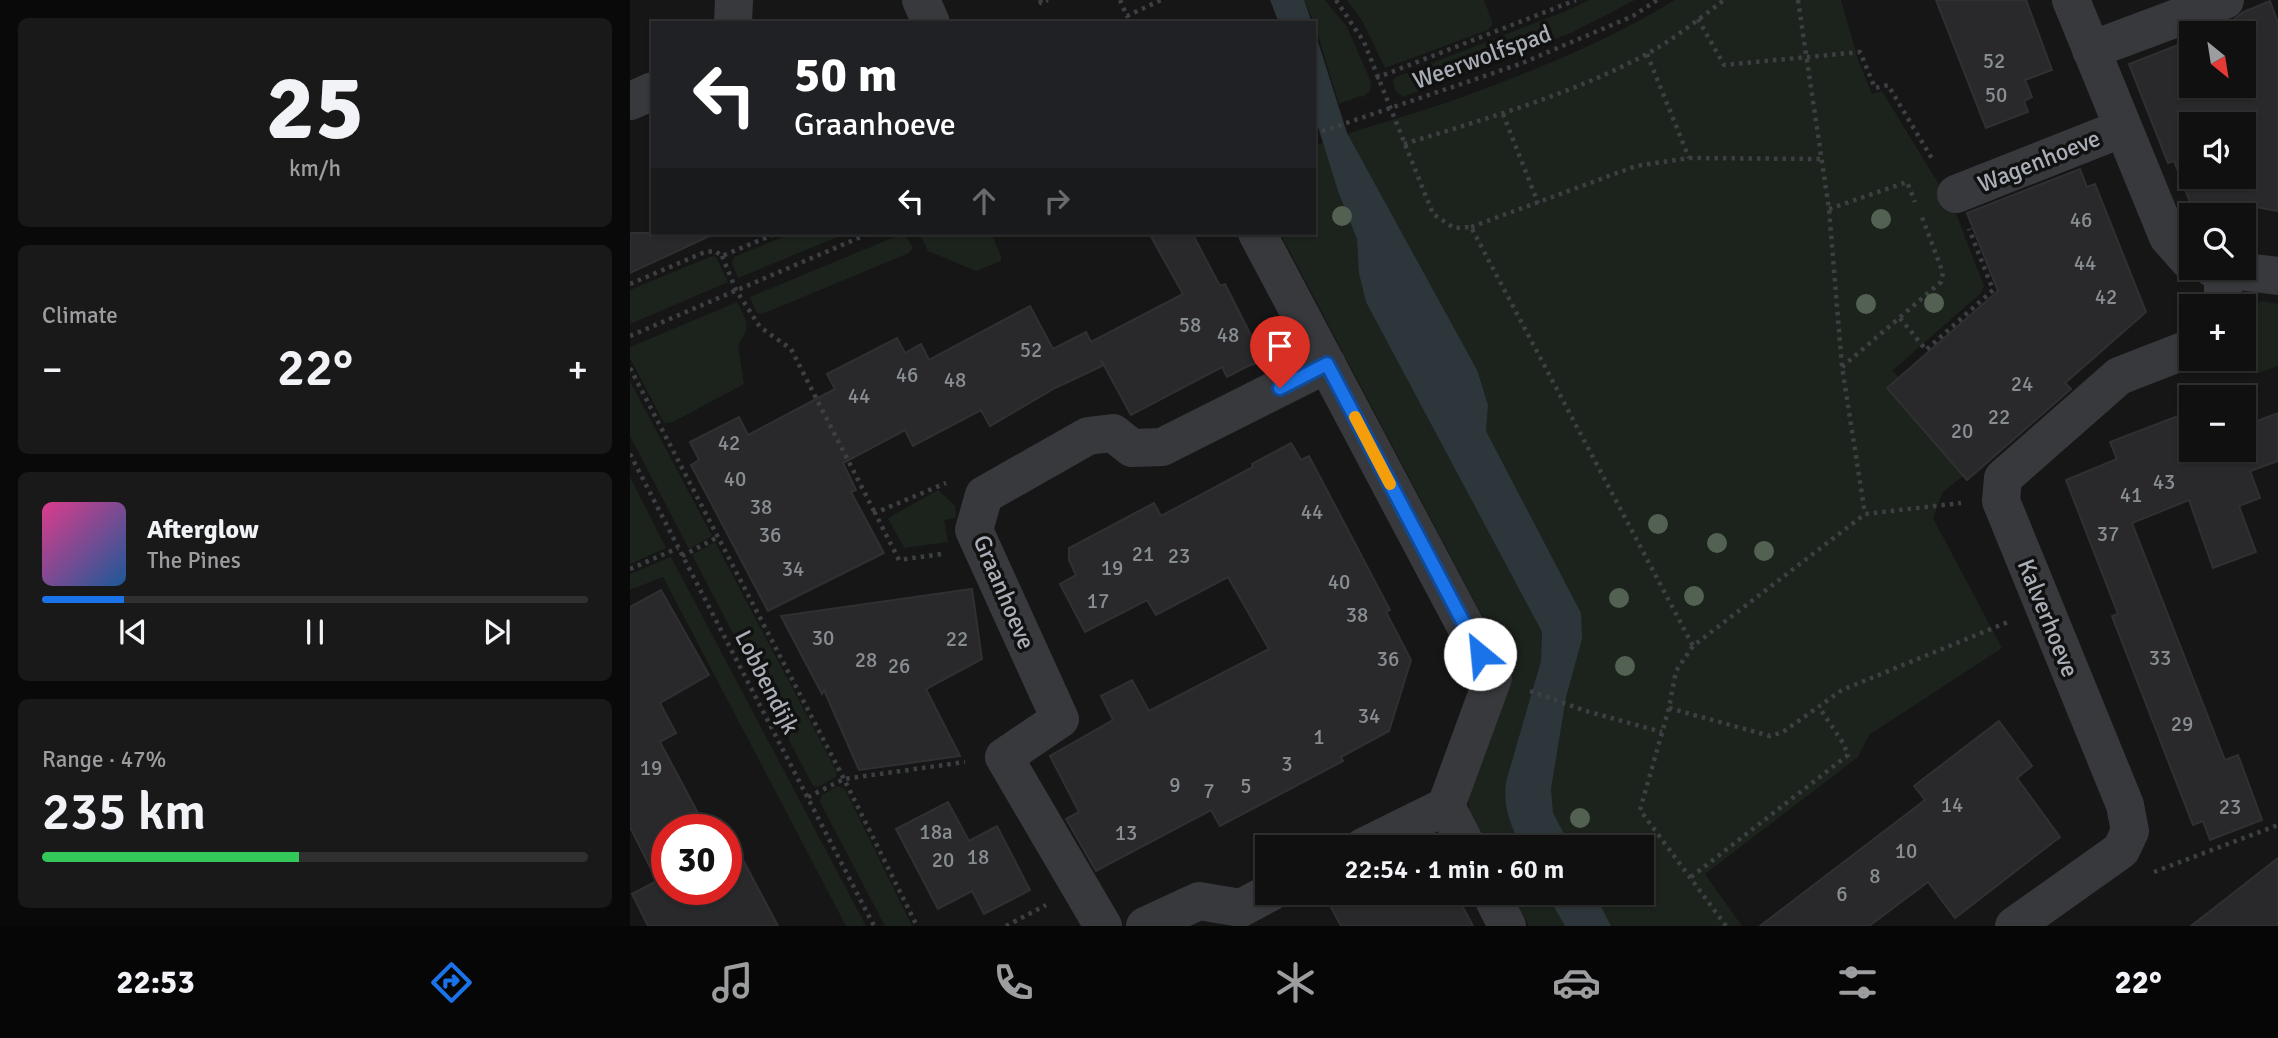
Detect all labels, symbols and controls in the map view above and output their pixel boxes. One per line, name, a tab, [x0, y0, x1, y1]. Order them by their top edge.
street label: Weerwolfspad	[1409, 18, 1555, 96]
north arrow	[2179, 21, 2256, 98]
map controls	[2179, 21, 2256, 462]
text: 50 m	[794, 45, 897, 105]
house number: 52	[1983, 48, 2005, 74]
icon: left	[679, 49, 770, 140]
text: 25	[266, 52, 364, 165]
house number: 50	[1985, 82, 2007, 108]
text: Graanhoeve	[794, 105, 956, 144]
button: sound	[2179, 112, 2256, 189]
street label: Wagenhoeve	[1973, 123, 2105, 199]
text: km/h	[289, 154, 341, 183]
icon: left	[892, 182, 930, 220]
icon: ahead	[965, 182, 1003, 220]
icon: right	[1038, 182, 1076, 220]
button: search	[2179, 203, 2256, 280]
house number: 46	[2070, 207, 2092, 233]
house number: 44	[2074, 250, 2096, 276]
house number: 42	[2095, 284, 2117, 310]
button: +	[2179, 294, 2256, 371]
text: Climate	[42, 301, 118, 330]
house number: 58	[1179, 312, 1201, 338]
pin	[1250, 316, 1310, 388]
house number: 48	[1217, 322, 1239, 348]
icon: arrive	[1261, 327, 1299, 365]
text: 22°	[277, 336, 353, 400]
house number: 52	[1020, 337, 1042, 363]
text: −	[42, 346, 63, 393]
text: +	[567, 346, 588, 393]
house number: 46	[896, 362, 918, 388]
house number: 48	[944, 367, 966, 393]
house number: 24	[2011, 371, 2033, 397]
house number: 44	[848, 383, 870, 409]
button: −	[2179, 385, 2256, 462]
house number: 22	[1988, 404, 2010, 430]
house number: 20	[1951, 418, 1973, 444]
house number: 42	[718, 430, 740, 456]
house number: 40	[724, 466, 746, 492]
house number: 43	[2153, 469, 2175, 495]
house number: 41	[2120, 482, 2142, 508]
house number: 38	[750, 494, 772, 520]
house number: 44	[1301, 499, 1323, 525]
text: Afterglow	[147, 514, 259, 546]
house number: 37	[2097, 521, 2119, 547]
house number: 36	[759, 522, 781, 548]
street label: Graanhoeve	[966, 530, 1042, 654]
house number: 21	[1132, 541, 1154, 567]
house number: 23	[1168, 543, 1190, 569]
text: The Pines	[147, 546, 241, 575]
house number: 19	[1101, 555, 1123, 581]
street label: Kalverhoeve	[2011, 555, 2085, 681]
house number: 34	[782, 556, 804, 582]
house number: 40	[1328, 569, 1350, 595]
house number: 17	[1087, 588, 1109, 614]
house number: 38	[1346, 602, 1368, 628]
icon: previous	[114, 613, 152, 651]
icon: pause	[296, 613, 334, 651]
icon: next	[478, 613, 516, 651]
position arrow	[1443, 617, 1517, 691]
street label: Lobbendijk	[728, 625, 806, 739]
house number: 30	[812, 625, 834, 651]
house number: 22	[946, 626, 968, 652]
house number: 33	[2149, 645, 2171, 671]
house number: 36	[1377, 646, 1399, 672]
house number: 28	[855, 647, 877, 673]
house number: 26	[888, 653, 910, 679]
house number: 34	[1358, 703, 1380, 729]
house number: 29	[2171, 711, 2193, 737]
house number: 1	[1313, 724, 1325, 750]
text: Range · 47%	[42, 745, 166, 774]
house number: 3	[1281, 751, 1293, 777]
house number: 19	[640, 755, 662, 781]
house number: 9	[1169, 772, 1181, 798]
house number: 5	[1240, 773, 1252, 799]
house number: 7	[1203, 778, 1215, 804]
text: 235 km	[42, 780, 206, 844]
house number: 14	[1941, 792, 1963, 818]
house number: 23	[2219, 794, 2241, 820]
speed limit sign: 30	[651, 814, 742, 905]
house number: 18a	[919, 819, 953, 845]
house number: 13	[1115, 820, 1137, 846]
house number: 10	[1895, 838, 1917, 864]
house number: 18	[967, 844, 989, 870]
house number: 20	[932, 847, 954, 873]
text: 22:54 · 1 min · 60 m	[1345, 854, 1564, 886]
house number: 8	[1869, 863, 1881, 889]
house number: 6	[1836, 881, 1848, 907]
icon: directions	[427, 958, 476, 1007]
icon: music	[708, 958, 757, 1007]
icon: phone	[989, 958, 1038, 1007]
icon: climate	[1271, 958, 1320, 1007]
icon: car	[1552, 958, 1601, 1007]
icon: filters	[1833, 958, 1882, 1007]
text: 22:53	[116, 963, 195, 1002]
text: 22°	[2114, 963, 2162, 1002]

